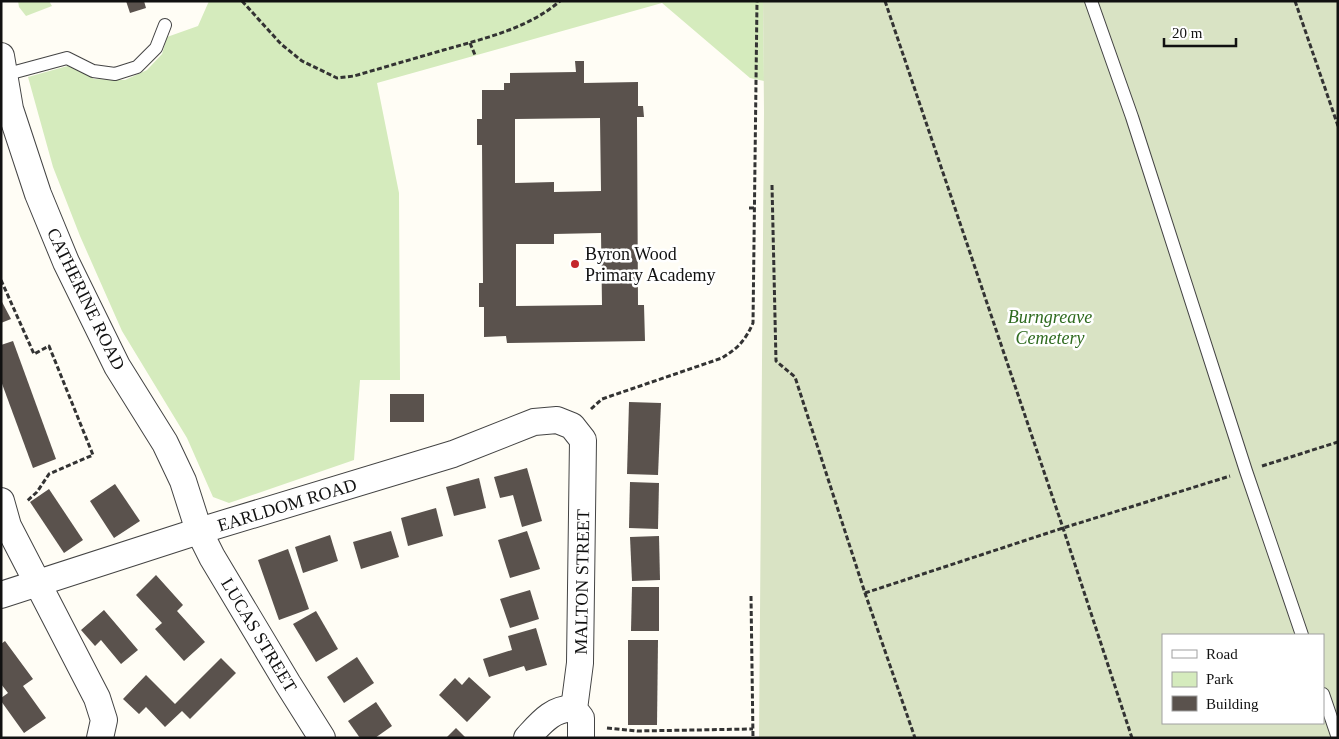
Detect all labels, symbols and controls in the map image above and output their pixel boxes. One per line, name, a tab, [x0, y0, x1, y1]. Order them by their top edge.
scale bar	[1164, 15, 1236, 47]
text: 20 m	[1172, 25, 1203, 41]
street label: CATHERINE ROAD	[43, 225, 129, 373]
place label: Byron Wood Primary Academy	[585, 244, 715, 285]
marker: Byron Wood Primary Academy	[569, 258, 581, 270]
park label: Burngreave Cemetery	[1008, 307, 1092, 348]
street label: EARLDOM ROAD	[215, 474, 359, 536]
street label: MALTON STREET	[571, 509, 593, 655]
street label: LUCAS STREET	[217, 574, 301, 696]
legend	[1162, 634, 1324, 724]
text: Road	[1206, 646, 1238, 662]
text: Park	[1206, 671, 1234, 687]
text: Building	[1206, 696, 1259, 712]

